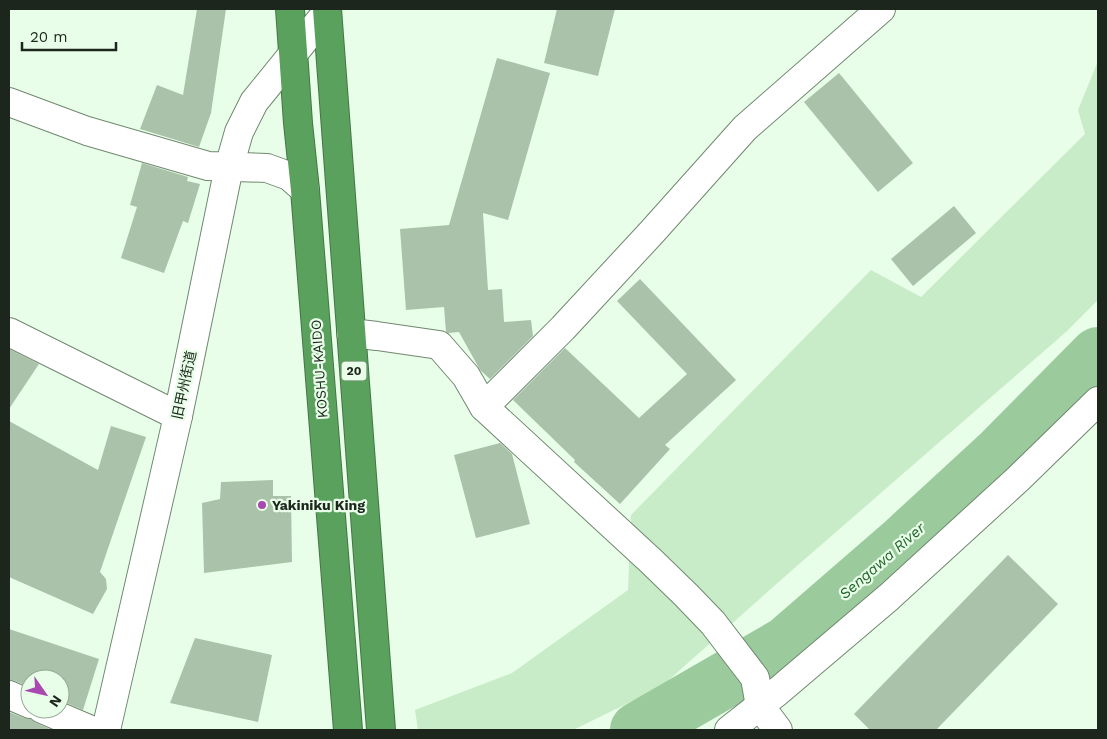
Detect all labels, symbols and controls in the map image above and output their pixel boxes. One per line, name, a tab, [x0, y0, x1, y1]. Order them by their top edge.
scale bar	[22, 20, 116, 52]
text: 20 m	[30, 28, 68, 46]
street label: KOSHU-KAIDO	[308, 319, 330, 419]
street label: 旧甲州街道	[169, 349, 199, 421]
road number: 20	[342, 362, 366, 381]
place label: Yakiniku King	[272, 497, 365, 513]
marker: Yakiniku King	[256, 499, 268, 511]
water label: Sengawa River	[836, 518, 929, 603]
north arrow	[20, 669, 70, 719]
text: N	[46, 692, 65, 710]

